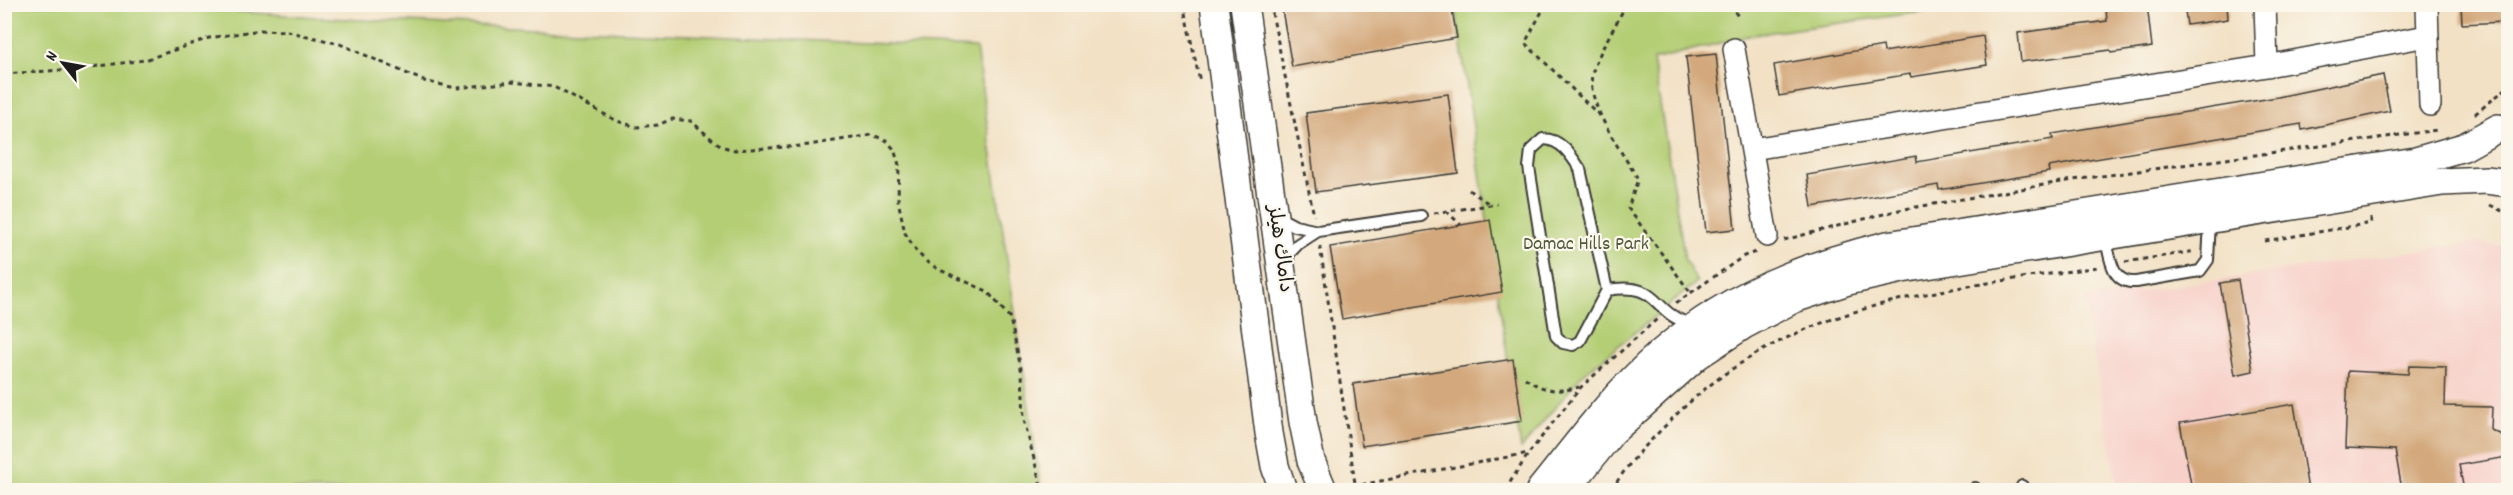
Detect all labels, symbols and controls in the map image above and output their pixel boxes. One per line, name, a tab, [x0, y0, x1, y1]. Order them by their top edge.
north arrow	[33, 33, 93, 93]
text: N	[40, 47, 64, 66]
street label: داماك هيلز	[1259, 202, 1299, 294]
park label: Damac Hills Park	[1523, 231, 1649, 259]

